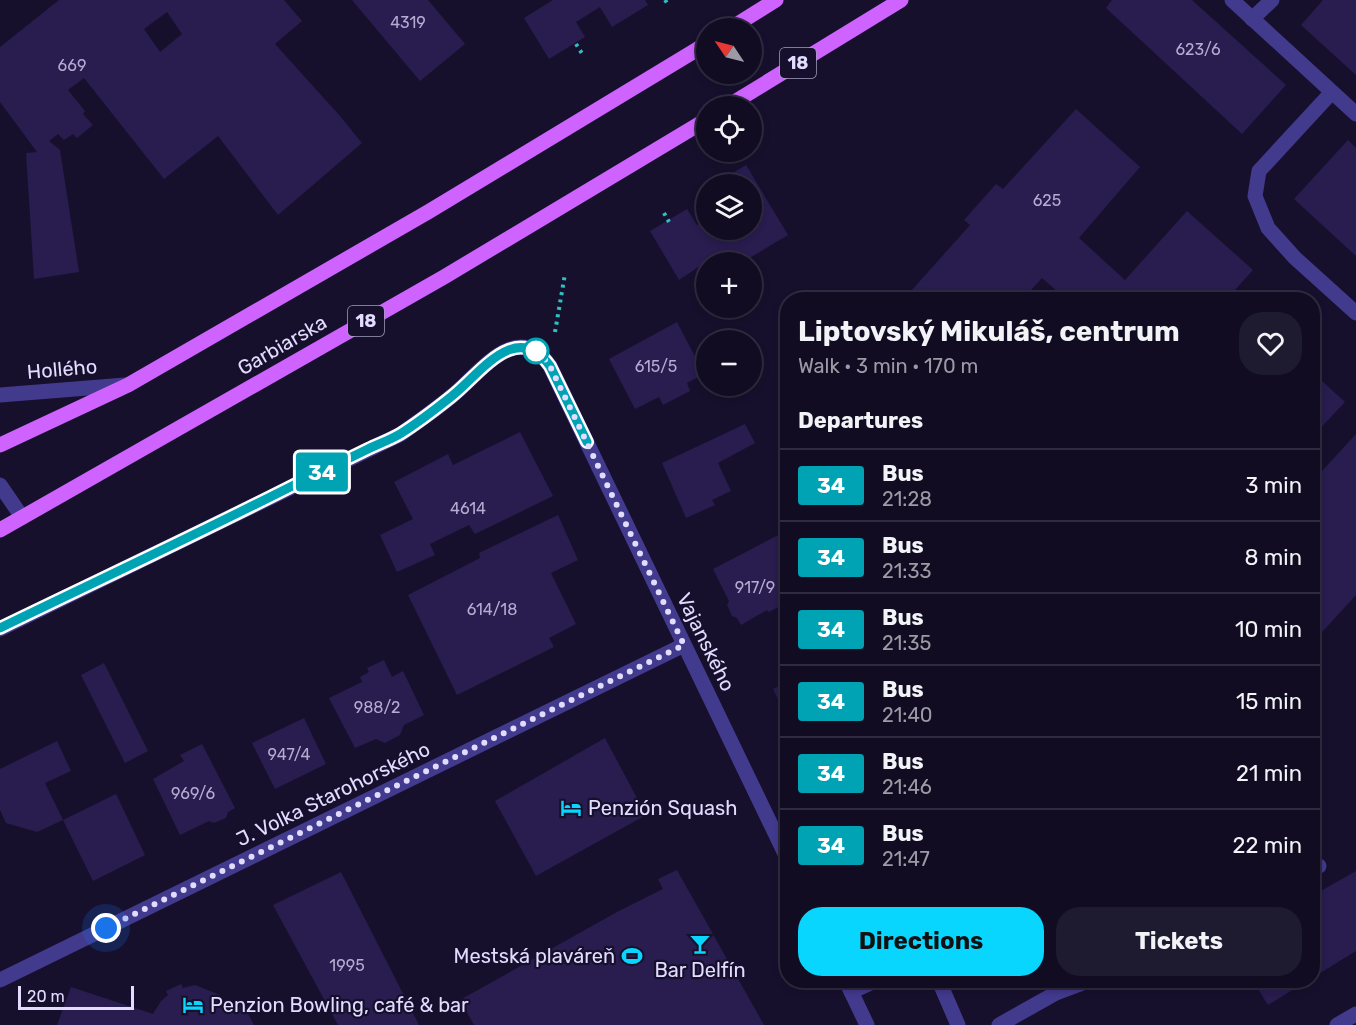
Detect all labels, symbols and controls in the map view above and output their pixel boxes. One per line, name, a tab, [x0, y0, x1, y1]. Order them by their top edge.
house number: 4319	[390, 13, 426, 32]
north arrow	[696, 18, 762, 84]
map controls	[696, 18, 762, 396]
house number: 623/6	[1175, 40, 1221, 59]
road number: 18	[780, 48, 816, 78]
house number: 669	[58, 56, 86, 75]
button: locate	[696, 96, 762, 162]
button: layers	[696, 174, 762, 240]
house number: 625	[1033, 191, 1061, 210]
button: +	[696, 252, 762, 318]
road number: 18	[348, 306, 384, 336]
street label: Garbiarska	[233, 310, 331, 380]
button: heart	[1239, 312, 1302, 375]
text: Liptovský Mikuláš, centrum	[798, 315, 1180, 348]
button: −	[696, 330, 762, 396]
unlabelled marker	[523, 338, 549, 364]
street label: Hollého	[26, 354, 98, 384]
text: Walk · 3 min · 170 m	[798, 354, 978, 378]
house number: 615/5	[635, 357, 677, 376]
text: Departures	[798, 407, 923, 434]
line badge: 34	[295, 452, 349, 492]
text: 34	[308, 460, 336, 485]
text: Bus	[882, 460, 924, 487]
text: 3 min	[1245, 472, 1302, 499]
text: 34	[817, 473, 845, 498]
text: 21:28	[882, 487, 932, 511]
house number: 4614	[450, 499, 486, 518]
text: Bus	[882, 532, 924, 559]
text: 8 min	[1244, 544, 1302, 571]
text: 34	[817, 545, 845, 570]
text: 21:33	[882, 559, 931, 583]
house number: 917/9	[735, 578, 775, 597]
street label: Vajanského	[672, 589, 740, 695]
house number: 614/18	[467, 600, 517, 619]
text: Bus	[882, 604, 924, 631]
text: 10 min	[1235, 616, 1302, 643]
text: 34	[817, 617, 845, 642]
text: 21:35	[882, 631, 931, 655]
text: Bus	[882, 676, 924, 703]
text: 15 min	[1236, 688, 1302, 715]
text: 34	[817, 689, 845, 714]
house number: 988/2	[354, 698, 400, 717]
text: 21:40	[882, 703, 933, 727]
street label: J. Volka Starohorského	[232, 737, 434, 851]
house number: 947/4	[268, 745, 310, 764]
text: Bus	[882, 748, 924, 775]
text: 21 min	[1236, 760, 1302, 787]
text: 34	[817, 761, 845, 786]
text: 21:46	[882, 775, 932, 799]
house number: 969/6	[171, 784, 215, 803]
hotel icon: Penzión Squash	[559, 796, 583, 820]
place label: Penzión Squash	[588, 796, 737, 820]
text: Bus	[882, 820, 924, 847]
text: 22 min	[1233, 832, 1302, 859]
text: 34	[817, 833, 845, 858]
text: 21:47	[882, 847, 930, 871]
button: Directions	[798, 907, 1044, 976]
button: Tickets	[1056, 907, 1302, 976]
your location	[91, 913, 121, 943]
bar icon: Bar Delfín	[688, 932, 712, 956]
place label: Mestská plaváreň	[454, 944, 615, 968]
sports icon: Mestská plaváreň	[620, 944, 644, 968]
house number: 1995	[329, 956, 365, 975]
place label: Bar Delfín	[654, 958, 746, 982]
scale bar	[18, 983, 134, 1010]
text: 20 m	[27, 987, 65, 1006]
hotel icon: Penzion Bowling, café & bar	[181, 993, 205, 1017]
place label: Penzion Bowling, café & bar	[210, 993, 469, 1017]

